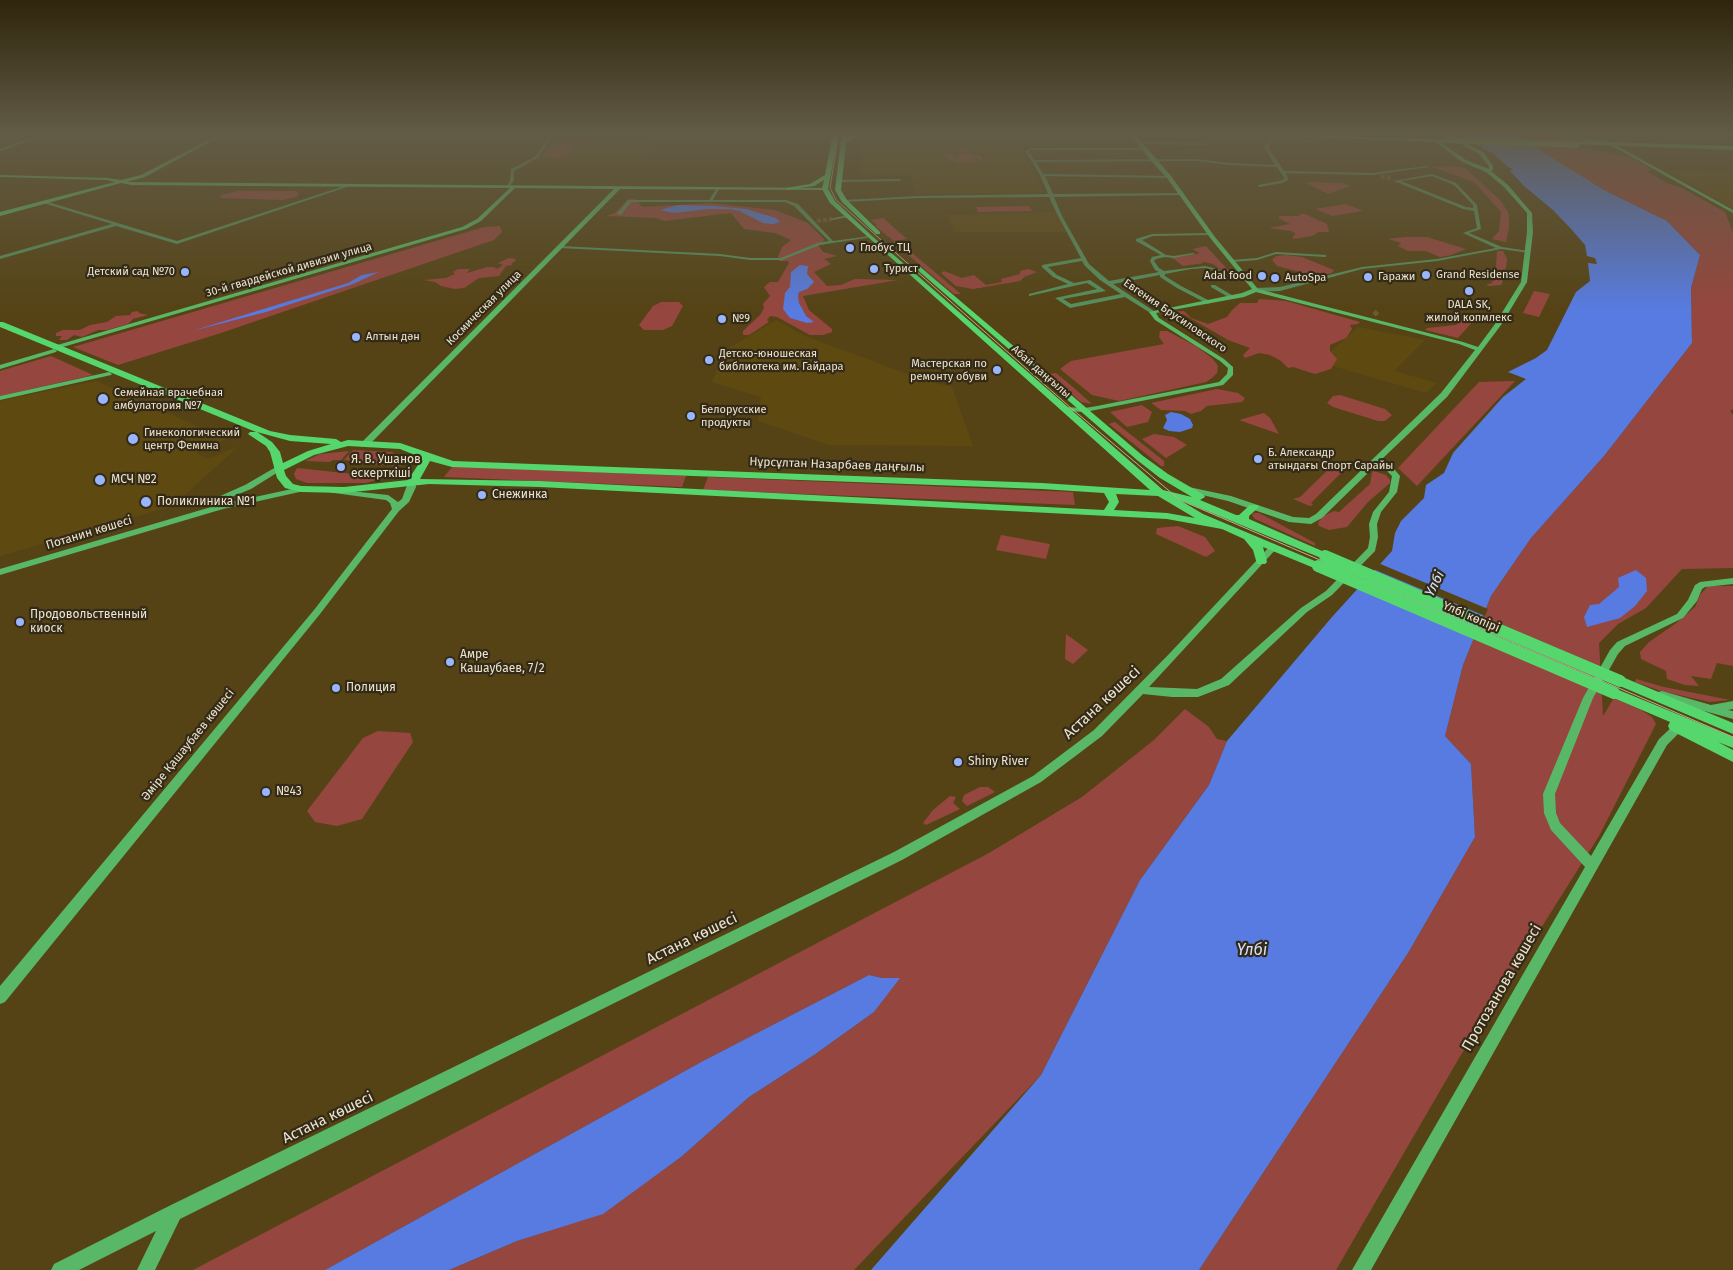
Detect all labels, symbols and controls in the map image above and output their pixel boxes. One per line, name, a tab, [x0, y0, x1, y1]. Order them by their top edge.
street label: 30-й гвардейской дивизии улица	[204, 240, 374, 300]
place label: Глобус ТЦ	[860, 241, 910, 255]
marker: Глобус ТЦ	[844, 242, 856, 254]
place label: Турист	[884, 262, 918, 276]
marker: Турист	[868, 263, 880, 275]
place label: Детский сад №70	[87, 265, 175, 279]
marker: Детский сад №70	[179, 266, 191, 278]
street label: Космическая улица	[444, 268, 524, 348]
place label: Grand Residense	[1436, 268, 1520, 282]
place label: Adal food	[1204, 269, 1252, 283]
marker: Grand Residense	[1420, 269, 1432, 281]
marker: Adal food	[1256, 270, 1268, 282]
place label: Гаражи	[1378, 270, 1415, 284]
place label: AutoSpa	[1285, 271, 1326, 285]
marker: Гаражи	[1362, 271, 1374, 283]
marker: AutoSpa	[1269, 272, 1281, 284]
street label: Евгения Брусиловского	[1121, 277, 1229, 355]
marker: DALA SK, жилой копмлекс	[1463, 285, 1475, 297]
place label: DALA SK, жилой копмлекс	[1426, 298, 1512, 324]
place label: №9	[732, 312, 750, 326]
marker: №9	[716, 313, 728, 325]
place label: Алтын дән	[366, 330, 420, 344]
marker: Алтын дән	[350, 331, 362, 343]
street label: Абай даңғылы	[1009, 343, 1073, 401]
place label: Детско-юношеская библиотека им. Гайдара	[719, 347, 844, 373]
marker: Детско-юношеская библиотека им. Гайдара	[703, 354, 715, 366]
place label: Мастерская по ремонту обуви	[910, 357, 987, 383]
marker: Мастерская по ремонту обуви	[991, 364, 1003, 376]
place label: Семейная врачебная амбулатория №7	[114, 386, 223, 412]
marker: Семейная врачебная амбулатория №7	[96, 392, 110, 406]
place label: Белорусские продукты	[701, 403, 766, 429]
marker: Белорусские продукты	[685, 410, 697, 422]
place label: Гинекологический центр Фемина	[144, 426, 240, 452]
marker: Гинекологический центр Фемина	[126, 432, 140, 446]
place label: Б. Александр атындағы Спорт Сарайы	[1268, 446, 1393, 472]
place label: Я. В. Ушанов ескерткіші	[351, 453, 421, 481]
marker: Б. Александр атындағы Спорт Сарайы	[1252, 453, 1264, 465]
street label: Нұрсұлтан Назарбаев даңғылы	[749, 455, 925, 475]
marker: Я. В. Ушанов ескерткіші	[335, 461, 347, 473]
marker: МСЧ №2	[93, 473, 107, 487]
place label: МСЧ №2	[111, 473, 157, 487]
place label: Снежинка	[492, 488, 548, 502]
marker: Снежинка	[476, 489, 488, 501]
marker: Поликлиника №1	[139, 495, 153, 509]
place label: Поликлиника №1	[157, 495, 255, 509]
street label: Потанин көшесі	[44, 513, 134, 553]
water label: Үлбі	[1421, 568, 1449, 600]
street label: Үлбі көпірі	[1440, 599, 1502, 635]
place label: Продовольственный киоск	[30, 608, 147, 636]
marker: Продовольственный киоск	[14, 616, 26, 628]
place label: Амре Кашаубаев, 7/2	[460, 648, 545, 676]
marker: Амре Кашаубаев, 7/2	[444, 656, 456, 668]
street label: Астана көшесі	[1060, 663, 1144, 743]
place label: Полиция	[346, 681, 396, 695]
marker: Полиция	[330, 682, 342, 694]
street label: Әміре Қашаубаев көшесі	[138, 686, 238, 804]
place label: Shiny River	[968, 755, 1029, 769]
marker: Shiny River	[952, 756, 964, 768]
place label: №43	[276, 785, 302, 799]
marker: №43	[260, 786, 272, 798]
street label: Астана көшесі	[644, 909, 740, 969]
street label: Протозанова көшесі	[1458, 921, 1546, 1055]
water label: Үлбі	[1237, 941, 1267, 961]
street label: Астана көшесі	[280, 1088, 376, 1148]

